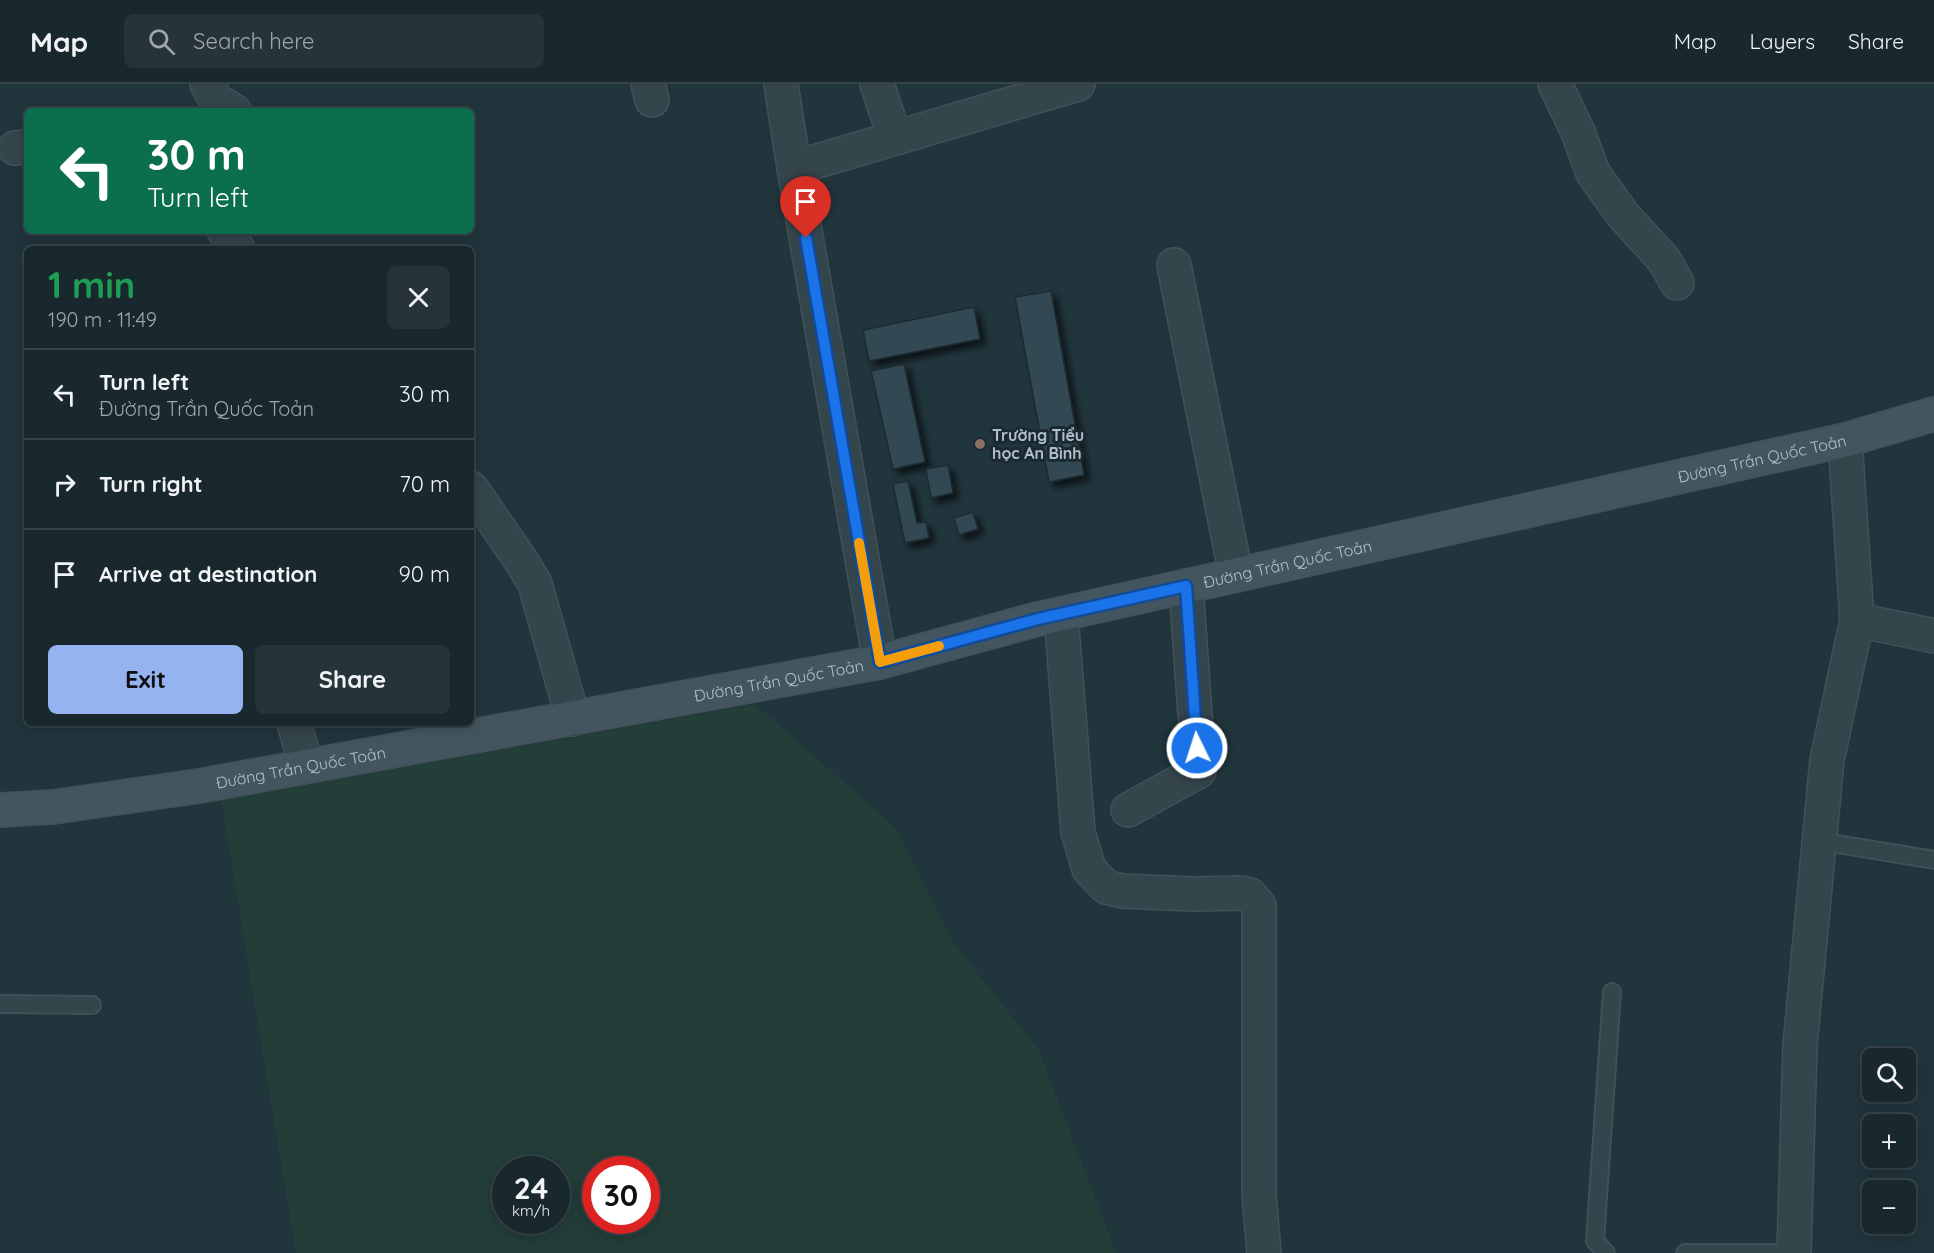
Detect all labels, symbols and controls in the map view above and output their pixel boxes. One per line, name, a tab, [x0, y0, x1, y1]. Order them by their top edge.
search box	[124, 14, 544, 68]
text: Map	[30, 24, 88, 59]
icon: search	[145, 25, 178, 58]
text: Search here	[193, 27, 315, 55]
text: Map	[1674, 28, 1717, 54]
text: Layers	[1750, 28, 1815, 54]
text: Share	[1848, 28, 1904, 54]
text: 30 m	[147, 128, 246, 181]
icon: left	[48, 132, 126, 210]
pin	[780, 176, 831, 238]
text: Turn left	[147, 180, 249, 214]
icon: arrive	[789, 185, 822, 218]
text: 1 min	[48, 262, 135, 307]
button: close	[387, 266, 450, 329]
text: 190 m · 11:49	[48, 307, 157, 332]
text: Turn left	[99, 368, 189, 396]
icon: left	[48, 378, 81, 411]
text: 30 m	[399, 380, 450, 408]
text: Đường Trần Quốc Toản	[99, 396, 314, 421]
place label: Trường Tiểu học An Bình	[992, 425, 1084, 463]
street label: Đường Trần Quốc Toản	[1676, 430, 1848, 487]
marker: Trường Tiểu học An Bình	[973, 437, 987, 451]
icon: right	[48, 468, 81, 501]
text: Turn right	[99, 470, 203, 498]
text: 70 m	[400, 470, 450, 498]
street label: Đường Trần Quốc Toản	[1201, 535, 1374, 592]
icon: arrive	[48, 558, 81, 591]
text: Arrive at destination	[99, 560, 317, 588]
text: 90 m	[399, 560, 450, 588]
button: Exit	[48, 645, 243, 714]
button: Share	[255, 645, 450, 714]
street label: Đường Trần Quốc Toản	[692, 655, 865, 706]
position arrow	[1165, 716, 1229, 780]
street label: Đường Trần Quốc Toản	[214, 742, 387, 793]
map controls	[1862, 1048, 1916, 1234]
button: search	[1862, 1048, 1916, 1102]
button: +	[1862, 1114, 1916, 1168]
speed limit sign: 30	[582, 1156, 660, 1234]
text: 24	[514, 1169, 548, 1207]
button: −	[1862, 1180, 1916, 1234]
text: km/h	[512, 1201, 550, 1220]

